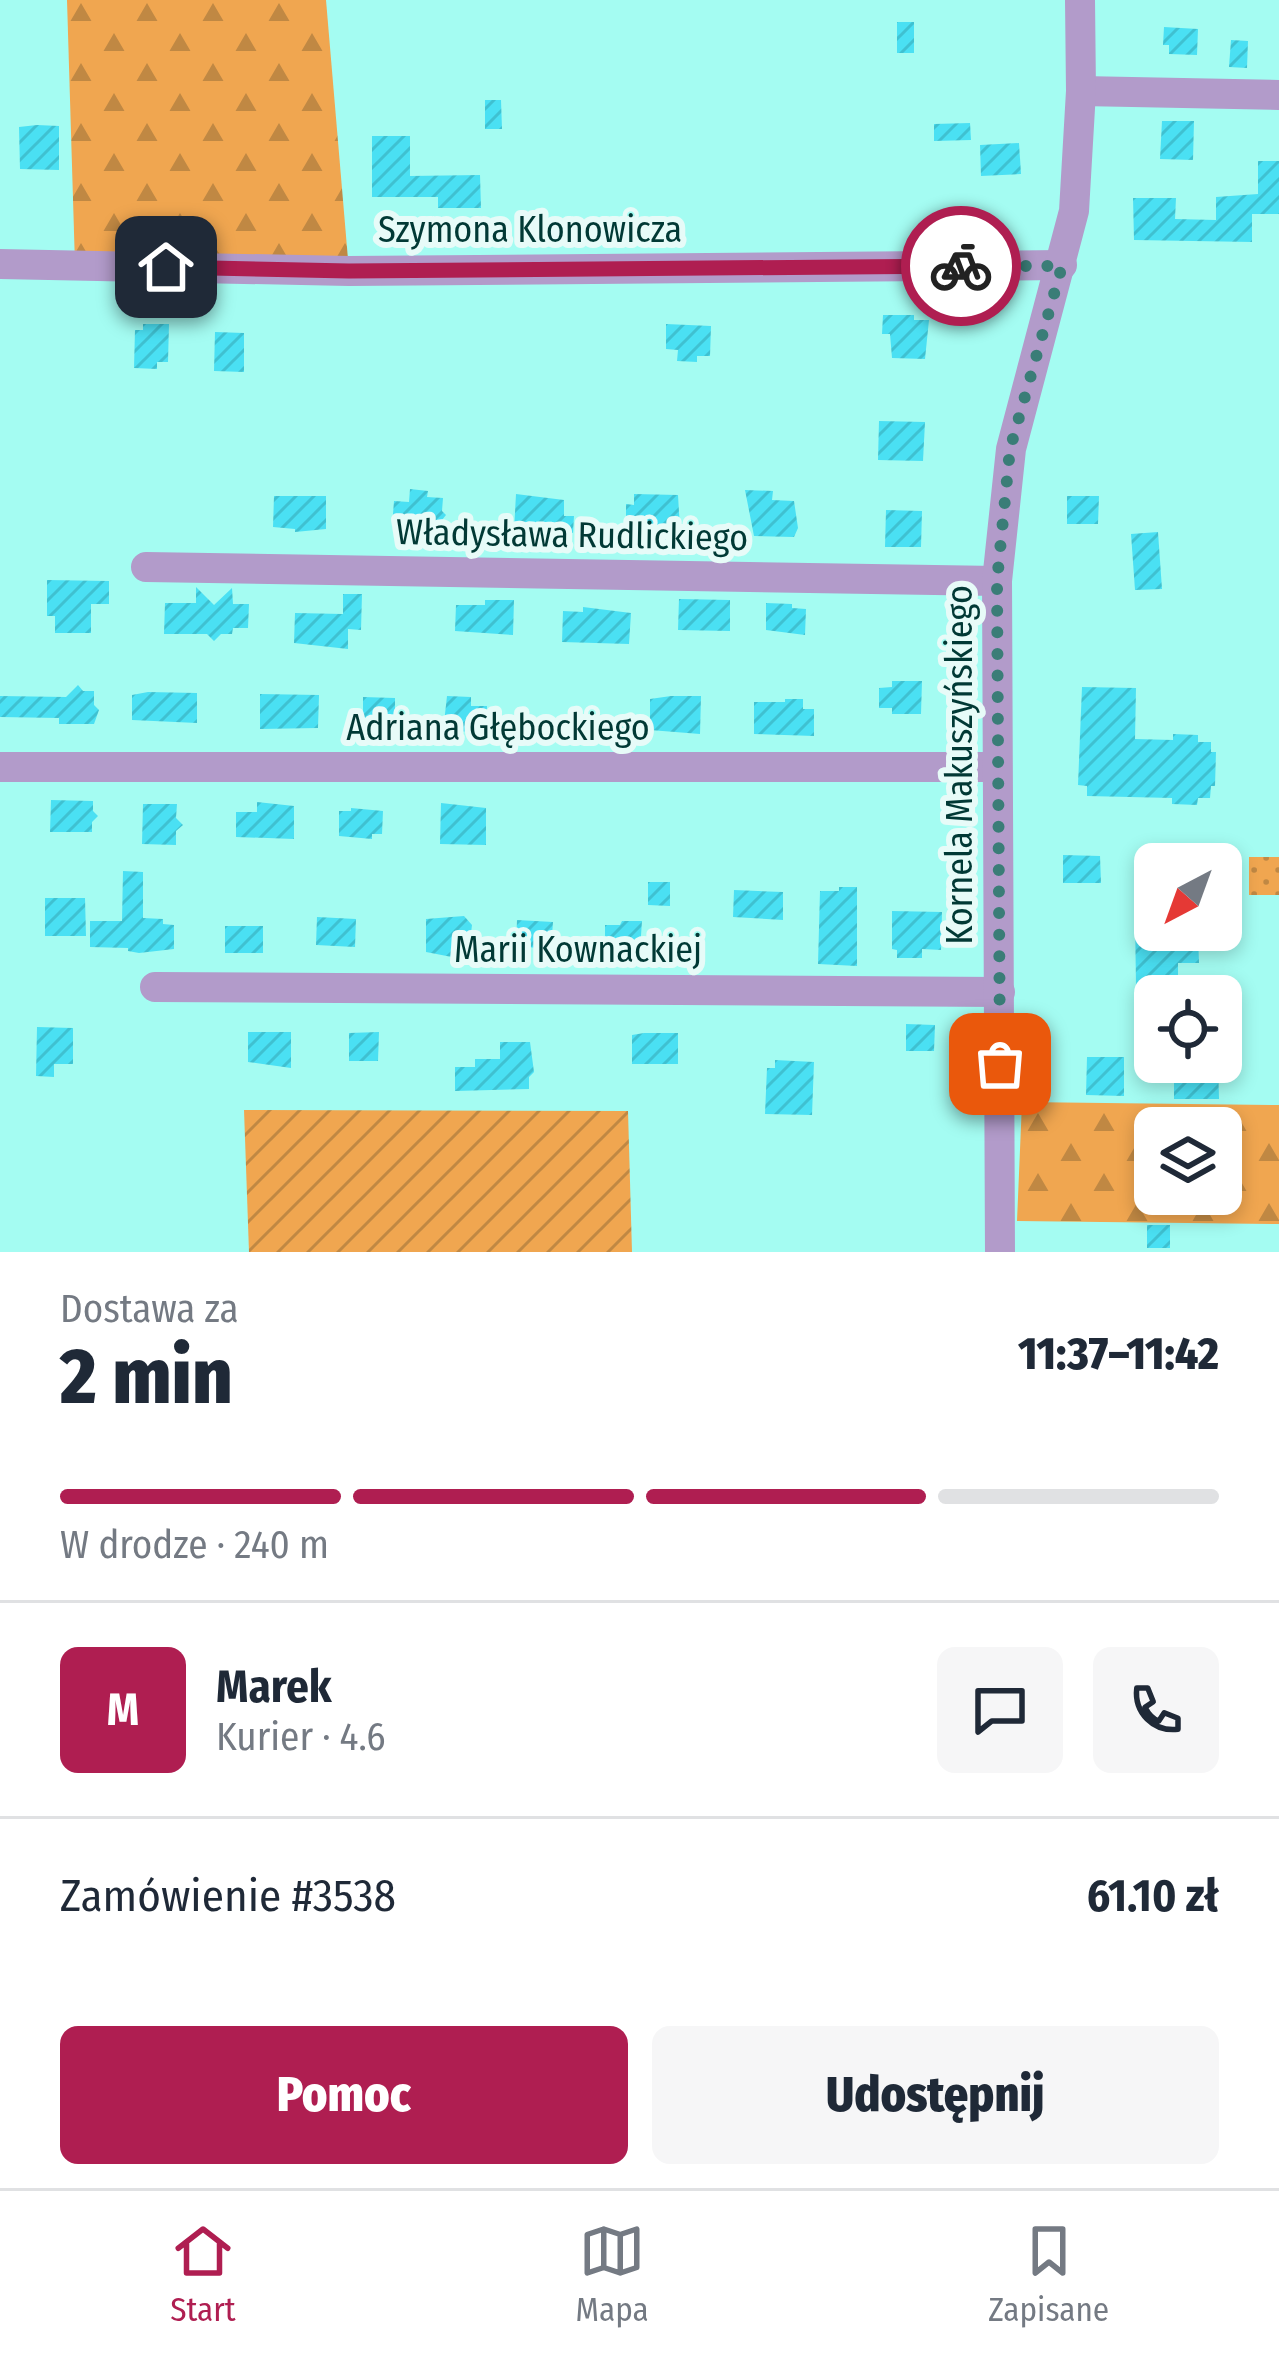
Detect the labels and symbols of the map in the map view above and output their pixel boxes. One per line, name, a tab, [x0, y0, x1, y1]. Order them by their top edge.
courier	[901, 206, 1021, 326]
street label: Szymona Klonowicza	[378, 208, 682, 252]
pin	[115, 216, 217, 318]
street label: Władysława Rudlickiego	[396, 510, 748, 560]
street label: Kornela Makuszyńskiego	[938, 585, 982, 945]
street label: Adriana Głębockiego	[346, 706, 650, 750]
north arrow	[1134, 843, 1242, 951]
street label: Marii Kownackiej	[454, 928, 702, 972]
pin	[949, 1013, 1051, 1115]

